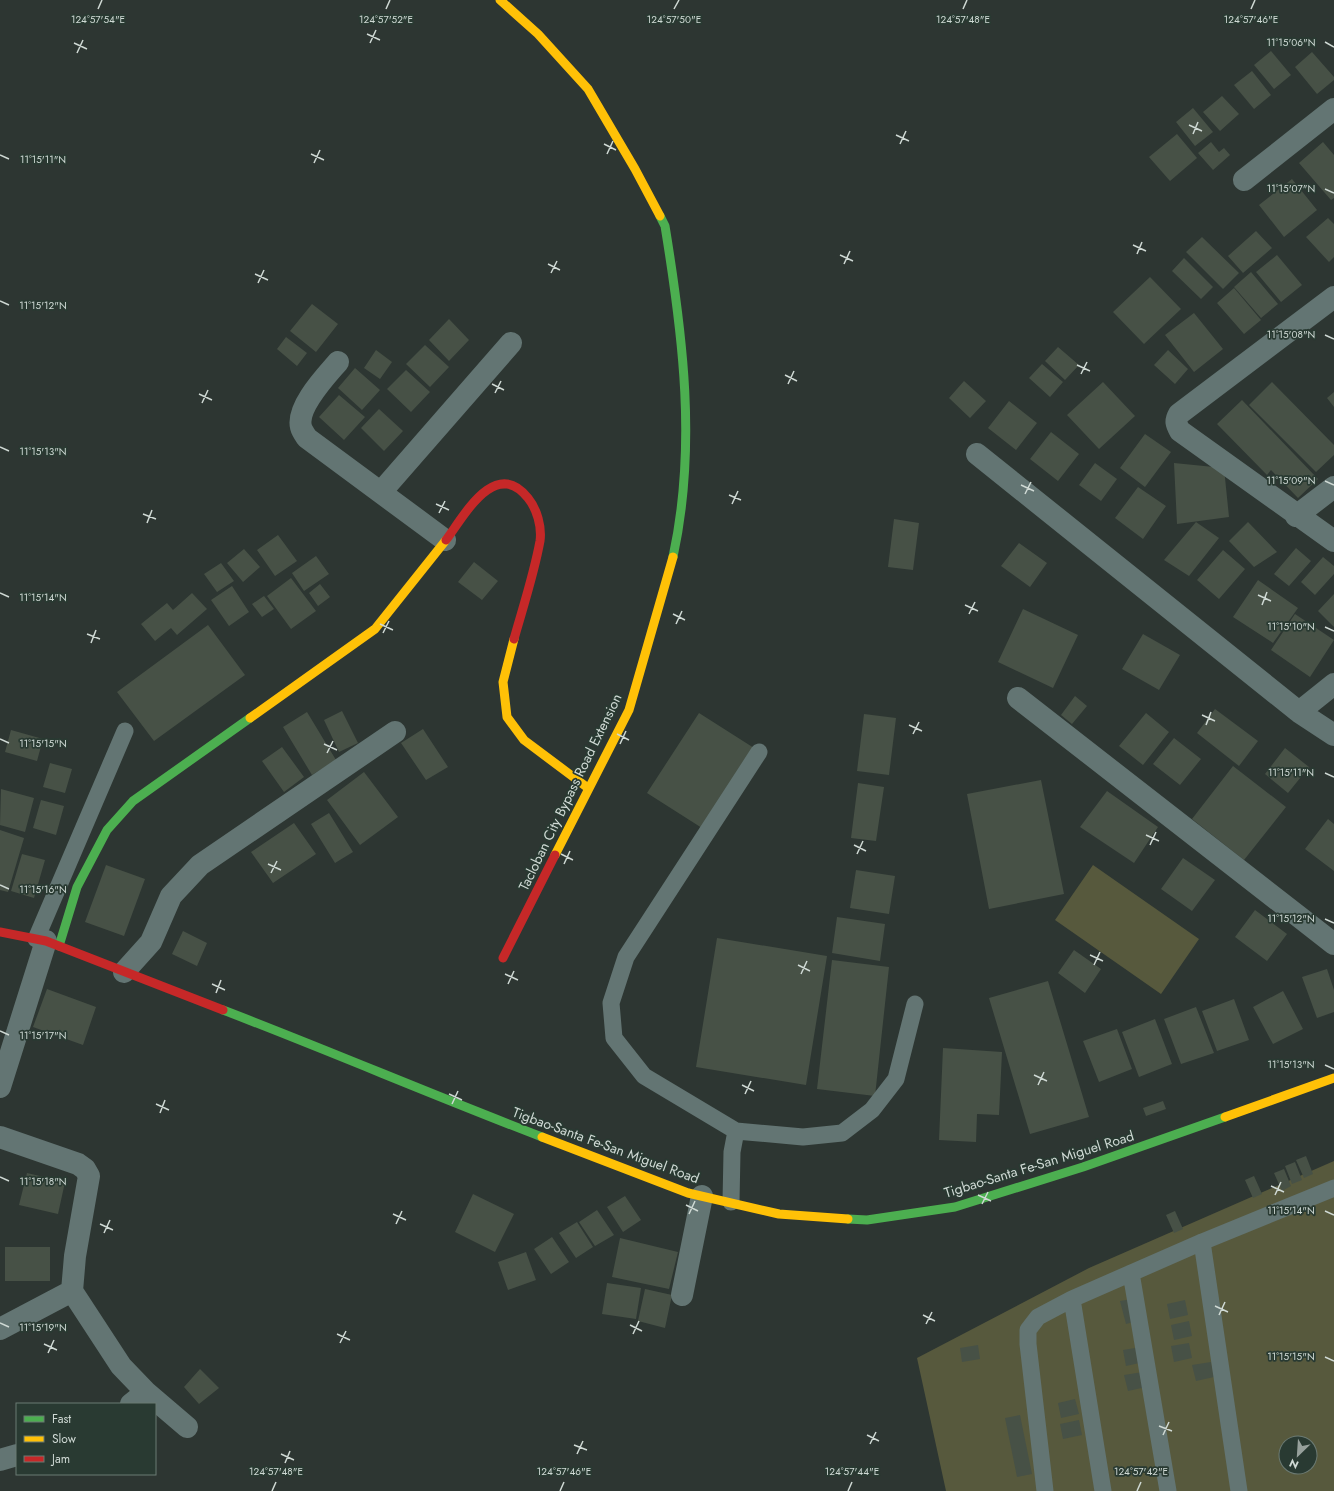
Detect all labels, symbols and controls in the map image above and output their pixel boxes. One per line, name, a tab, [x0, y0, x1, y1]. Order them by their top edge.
text: 124°57'54"E	[71, 12, 125, 27]
text: 124°57'52"E	[359, 12, 413, 27]
text: 124°57'50"E	[647, 12, 701, 27]
text: 124°57'48"E	[936, 12, 990, 27]
text: 124°57'46"E	[1224, 12, 1278, 27]
text: 11°15'06"N	[1267, 35, 1315, 50]
text: 11°15'11"N	[20, 152, 66, 167]
text: 11°15'07"N	[1267, 181, 1315, 196]
text: 11°15'12"N	[19, 298, 67, 313]
text: 11°15'08"N	[1267, 327, 1315, 342]
text: 11°15'13"N	[19, 444, 67, 459]
text: 11°15'09"N	[1267, 473, 1315, 488]
text: 11°15'14"N	[19, 590, 67, 605]
text: 11°15'10"N	[1267, 619, 1315, 634]
street label: Tacloban City Bypass Road Extension	[513, 690, 627, 894]
text: 11°15'15"N	[19, 736, 67, 751]
text: 11°15'11"N	[1268, 765, 1314, 780]
text: 11°15'16"N	[19, 882, 67, 897]
text: 11°15'12"N	[1267, 911, 1315, 926]
text: 11°15'17"N	[20, 1028, 66, 1043]
text: 11°15'13"N	[1267, 1057, 1315, 1072]
street label: Tigbao-Santa Fe-San Miguel Road	[510, 1102, 702, 1188]
street label: Tigbao-Santa Fe-San Miguel Road	[942, 1126, 1136, 1202]
text: 11°15'18"N	[19, 1174, 67, 1189]
text: 11°15'14"N	[1267, 1203, 1315, 1218]
text: 11°15'19"N	[19, 1320, 67, 1335]
text: 11°15'15"N	[1267, 1349, 1315, 1364]
legend	[16, 1403, 156, 1475]
text: Fast	[52, 1410, 71, 1428]
text: Slow	[52, 1430, 77, 1448]
north arrow	[1278, 1435, 1318, 1475]
text: Jam	[50, 1450, 70, 1468]
text: N	[1286, 1455, 1301, 1473]
text: 124°57'48"E	[249, 1464, 303, 1479]
text: 124°57'46"E	[537, 1464, 591, 1479]
text: 124°57'44"E	[825, 1464, 879, 1479]
text: 124°57'42"E	[1114, 1464, 1168, 1479]

